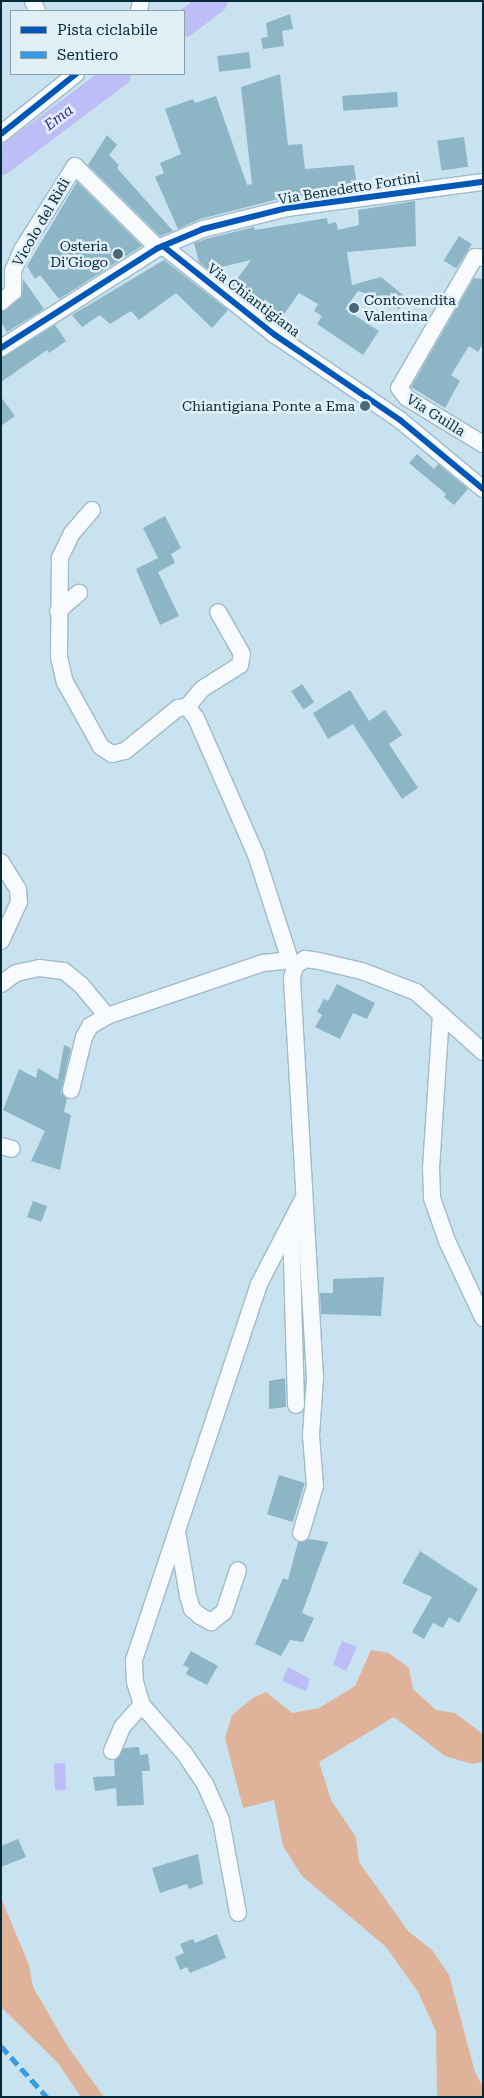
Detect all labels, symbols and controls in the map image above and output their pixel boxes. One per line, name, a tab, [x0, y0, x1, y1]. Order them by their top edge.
legend	[10, 10, 185, 75]
text: Pista ciclabile	[57, 21, 158, 39]
text: Sentiero	[57, 46, 118, 64]
water label: Ema	[41, 101, 77, 135]
street label: Via Benedetto Fortini	[277, 168, 421, 208]
street label: Vicolo del Ridi	[9, 175, 73, 269]
place label: Osteria Di'Giogo	[50, 238, 108, 270]
marker: Osteria Di'Giogo	[112, 248, 124, 260]
street label: Via Chiantigiana	[204, 260, 304, 340]
place label: Contovendita Valentina	[364, 292, 456, 324]
marker: Contovendita Valentina	[348, 302, 360, 314]
street label: Via Guilla	[404, 390, 468, 440]
place label: Chiantigiana Ponte a Ema	[182, 398, 355, 414]
marker: Chiantigiana Ponte a Ema	[359, 400, 371, 412]

